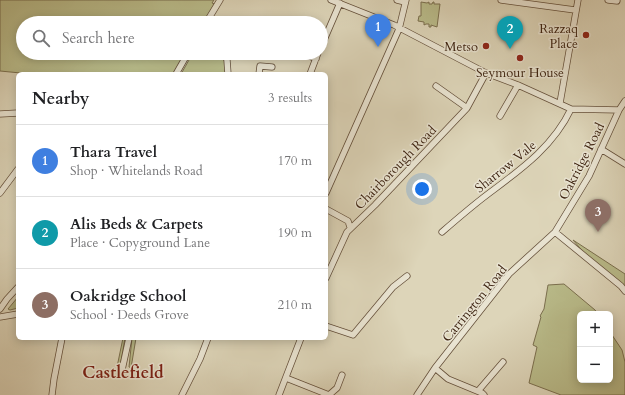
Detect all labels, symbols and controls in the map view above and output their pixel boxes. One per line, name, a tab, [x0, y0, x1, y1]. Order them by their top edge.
pin: 1	[365, 14, 391, 47]
search box	[16, 16, 328, 60]
pin: 2	[497, 16, 523, 49]
place label: Razzaq Place	[539, 20, 578, 53]
icon: search	[30, 27, 52, 49]
text: Search here	[62, 28, 135, 48]
marker: Razzaq Place	[581, 30, 591, 40]
place label: Metso	[444, 38, 478, 56]
marker: Metso	[481, 41, 491, 51]
marker: Seymour House	[515, 53, 525, 63]
place label: Seymour House	[476, 64, 564, 82]
text: Nearby	[32, 87, 89, 110]
text: 3 results	[268, 89, 312, 107]
street label: Oakridge Road	[555, 120, 609, 203]
street label: Chairborough Road	[351, 122, 441, 214]
street label: Sharrow Vale	[471, 136, 540, 197]
text: Thara Travel	[70, 142, 157, 162]
text: 1	[42, 152, 48, 170]
text: 170 m	[278, 152, 312, 170]
text: Shop · Whitelands Road	[70, 162, 203, 180]
your location	[412, 179, 432, 199]
pin: 3	[585, 199, 611, 232]
text: Alis Beds & Carpets	[70, 214, 203, 234]
text: 2	[42, 224, 48, 242]
text: 190 m	[278, 224, 312, 242]
text: Place · Copyground Lane	[70, 234, 210, 252]
street label: Carrington Road	[438, 261, 511, 346]
text: Oakridge School	[70, 286, 186, 306]
text: 3	[42, 296, 48, 314]
text: 210 m	[278, 296, 312, 314]
text: School · Deeds Grove	[70, 306, 189, 324]
map controls	[577, 311, 613, 383]
button: +	[577, 311, 613, 347]
button: −	[577, 347, 613, 383]
district label: Castlefield	[82, 361, 164, 384]

